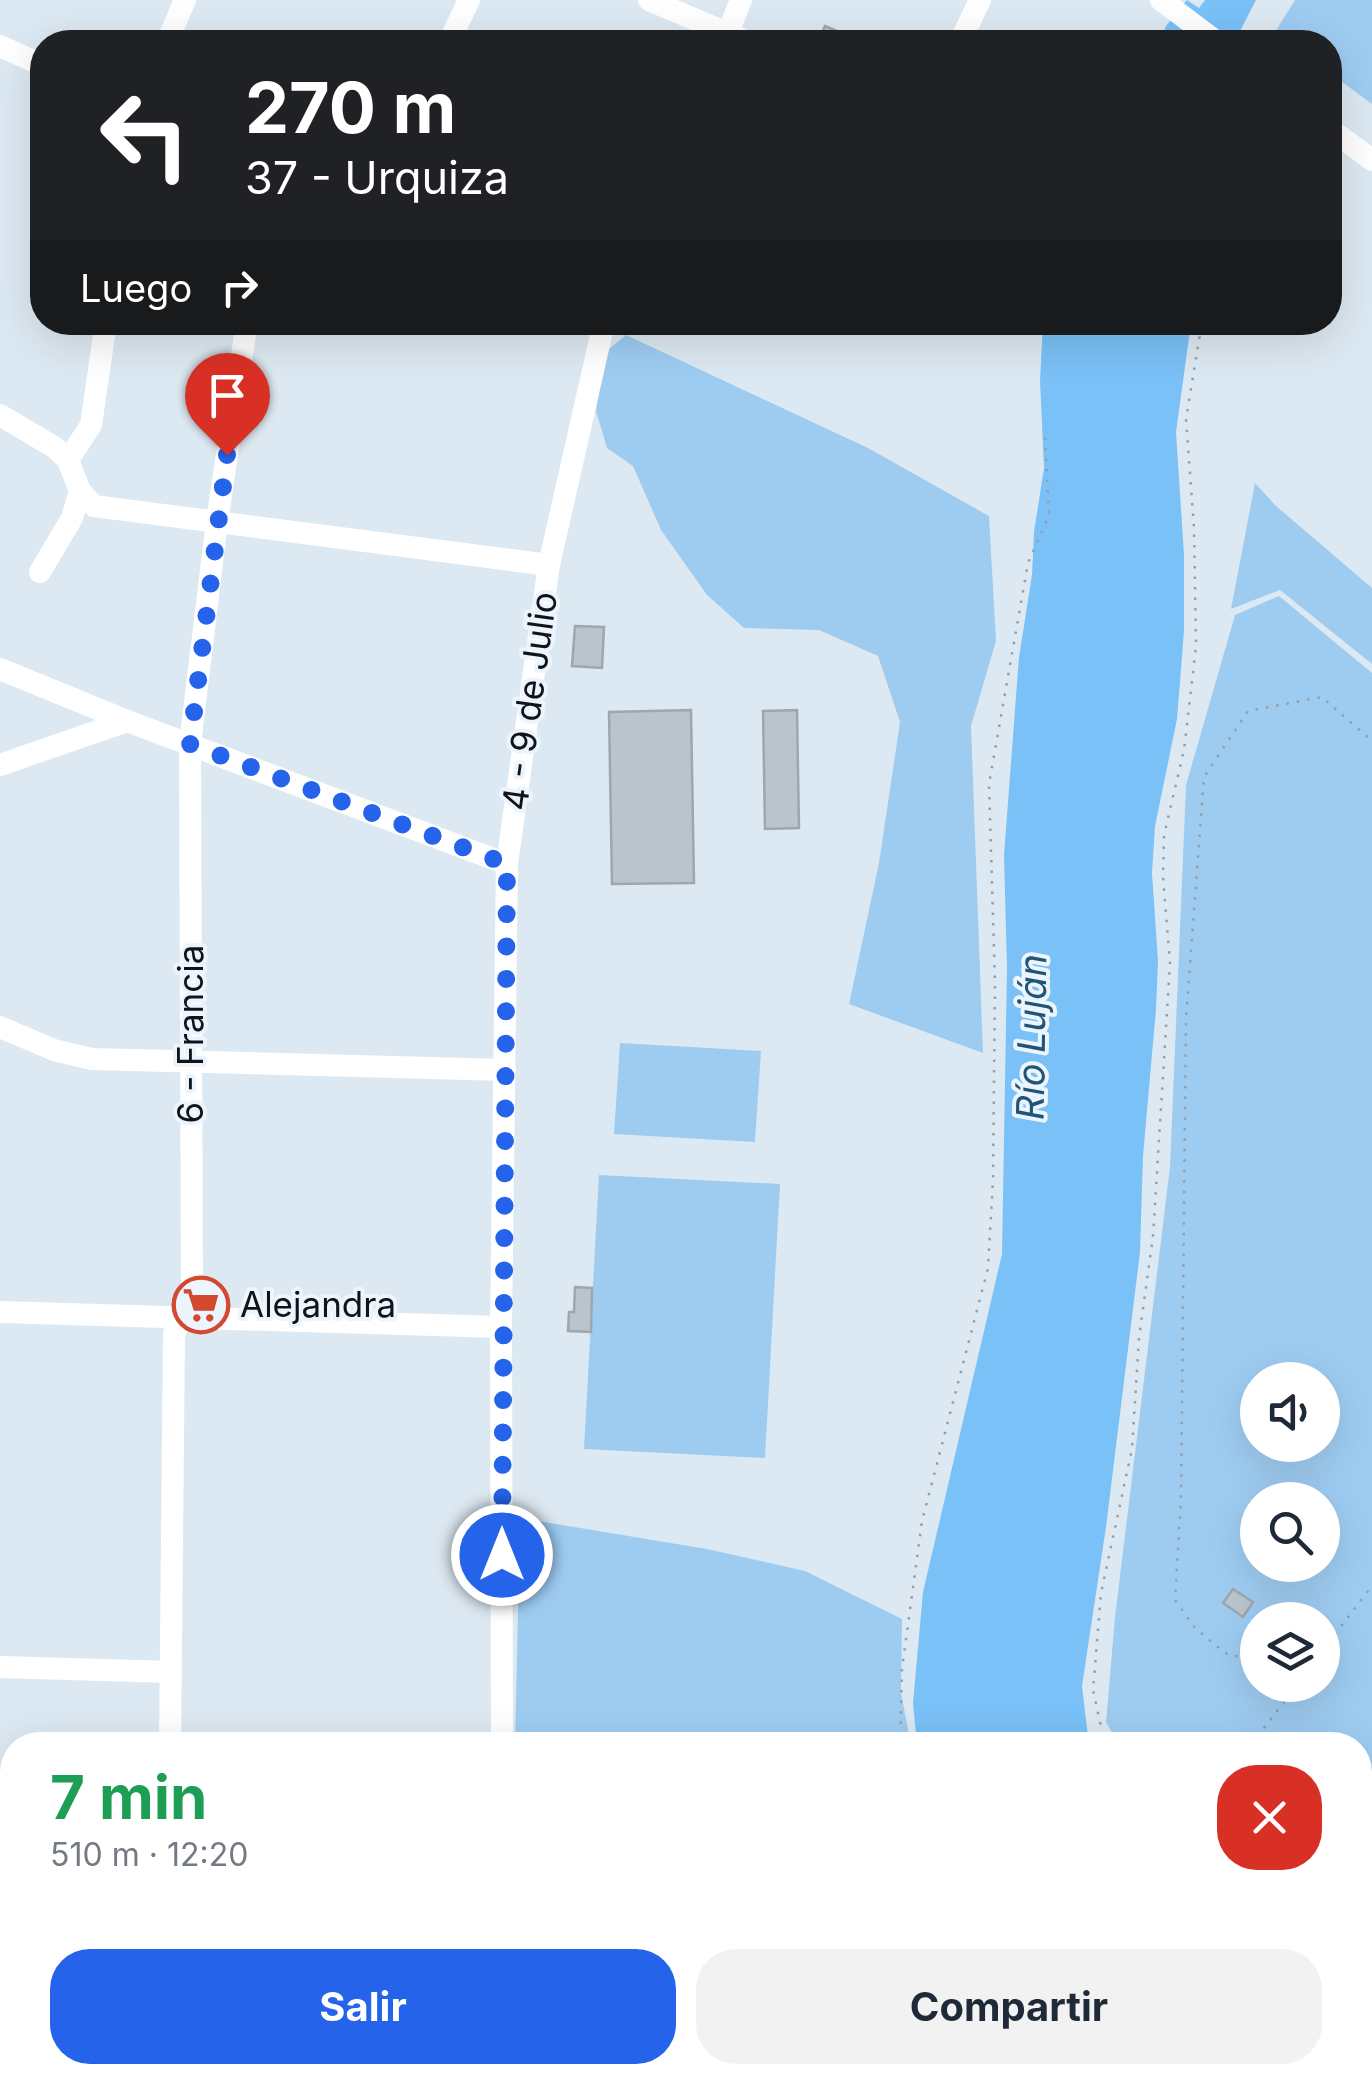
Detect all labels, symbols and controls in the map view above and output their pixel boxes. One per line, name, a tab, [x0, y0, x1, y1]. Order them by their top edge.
text: 270 m	[245, 65, 456, 150]
icon: left	[80, 70, 210, 200]
text: 37 - Urquiza	[245, 150, 509, 205]
icon: right	[212, 260, 267, 315]
text: Luego	[80, 265, 192, 311]
pin	[185, 353, 270, 456]
icon: arrive	[200, 368, 255, 423]
street label: 4 - 9 de Julio	[493, 589, 565, 813]
street label: 6 - Francia	[169, 945, 211, 1123]
water label: Río Luján	[1007, 954, 1055, 1120]
supermarket icon: Alejandra	[171, 1275, 231, 1335]
place label: Alejandra	[240, 1283, 396, 1325]
map controls	[1240, 1362, 1340, 1702]
button: sound	[1240, 1362, 1340, 1462]
button: search	[1240, 1482, 1340, 1582]
position arrow	[450, 1503, 554, 1607]
button: layers	[1240, 1602, 1340, 1702]
text: 7 min	[50, 1761, 207, 1833]
button: close	[1217, 1765, 1322, 1870]
text: 510 m · 12:20	[50, 1835, 248, 1874]
button: Salir	[50, 1949, 676, 2064]
button: Compartir	[696, 1949, 1322, 2064]

